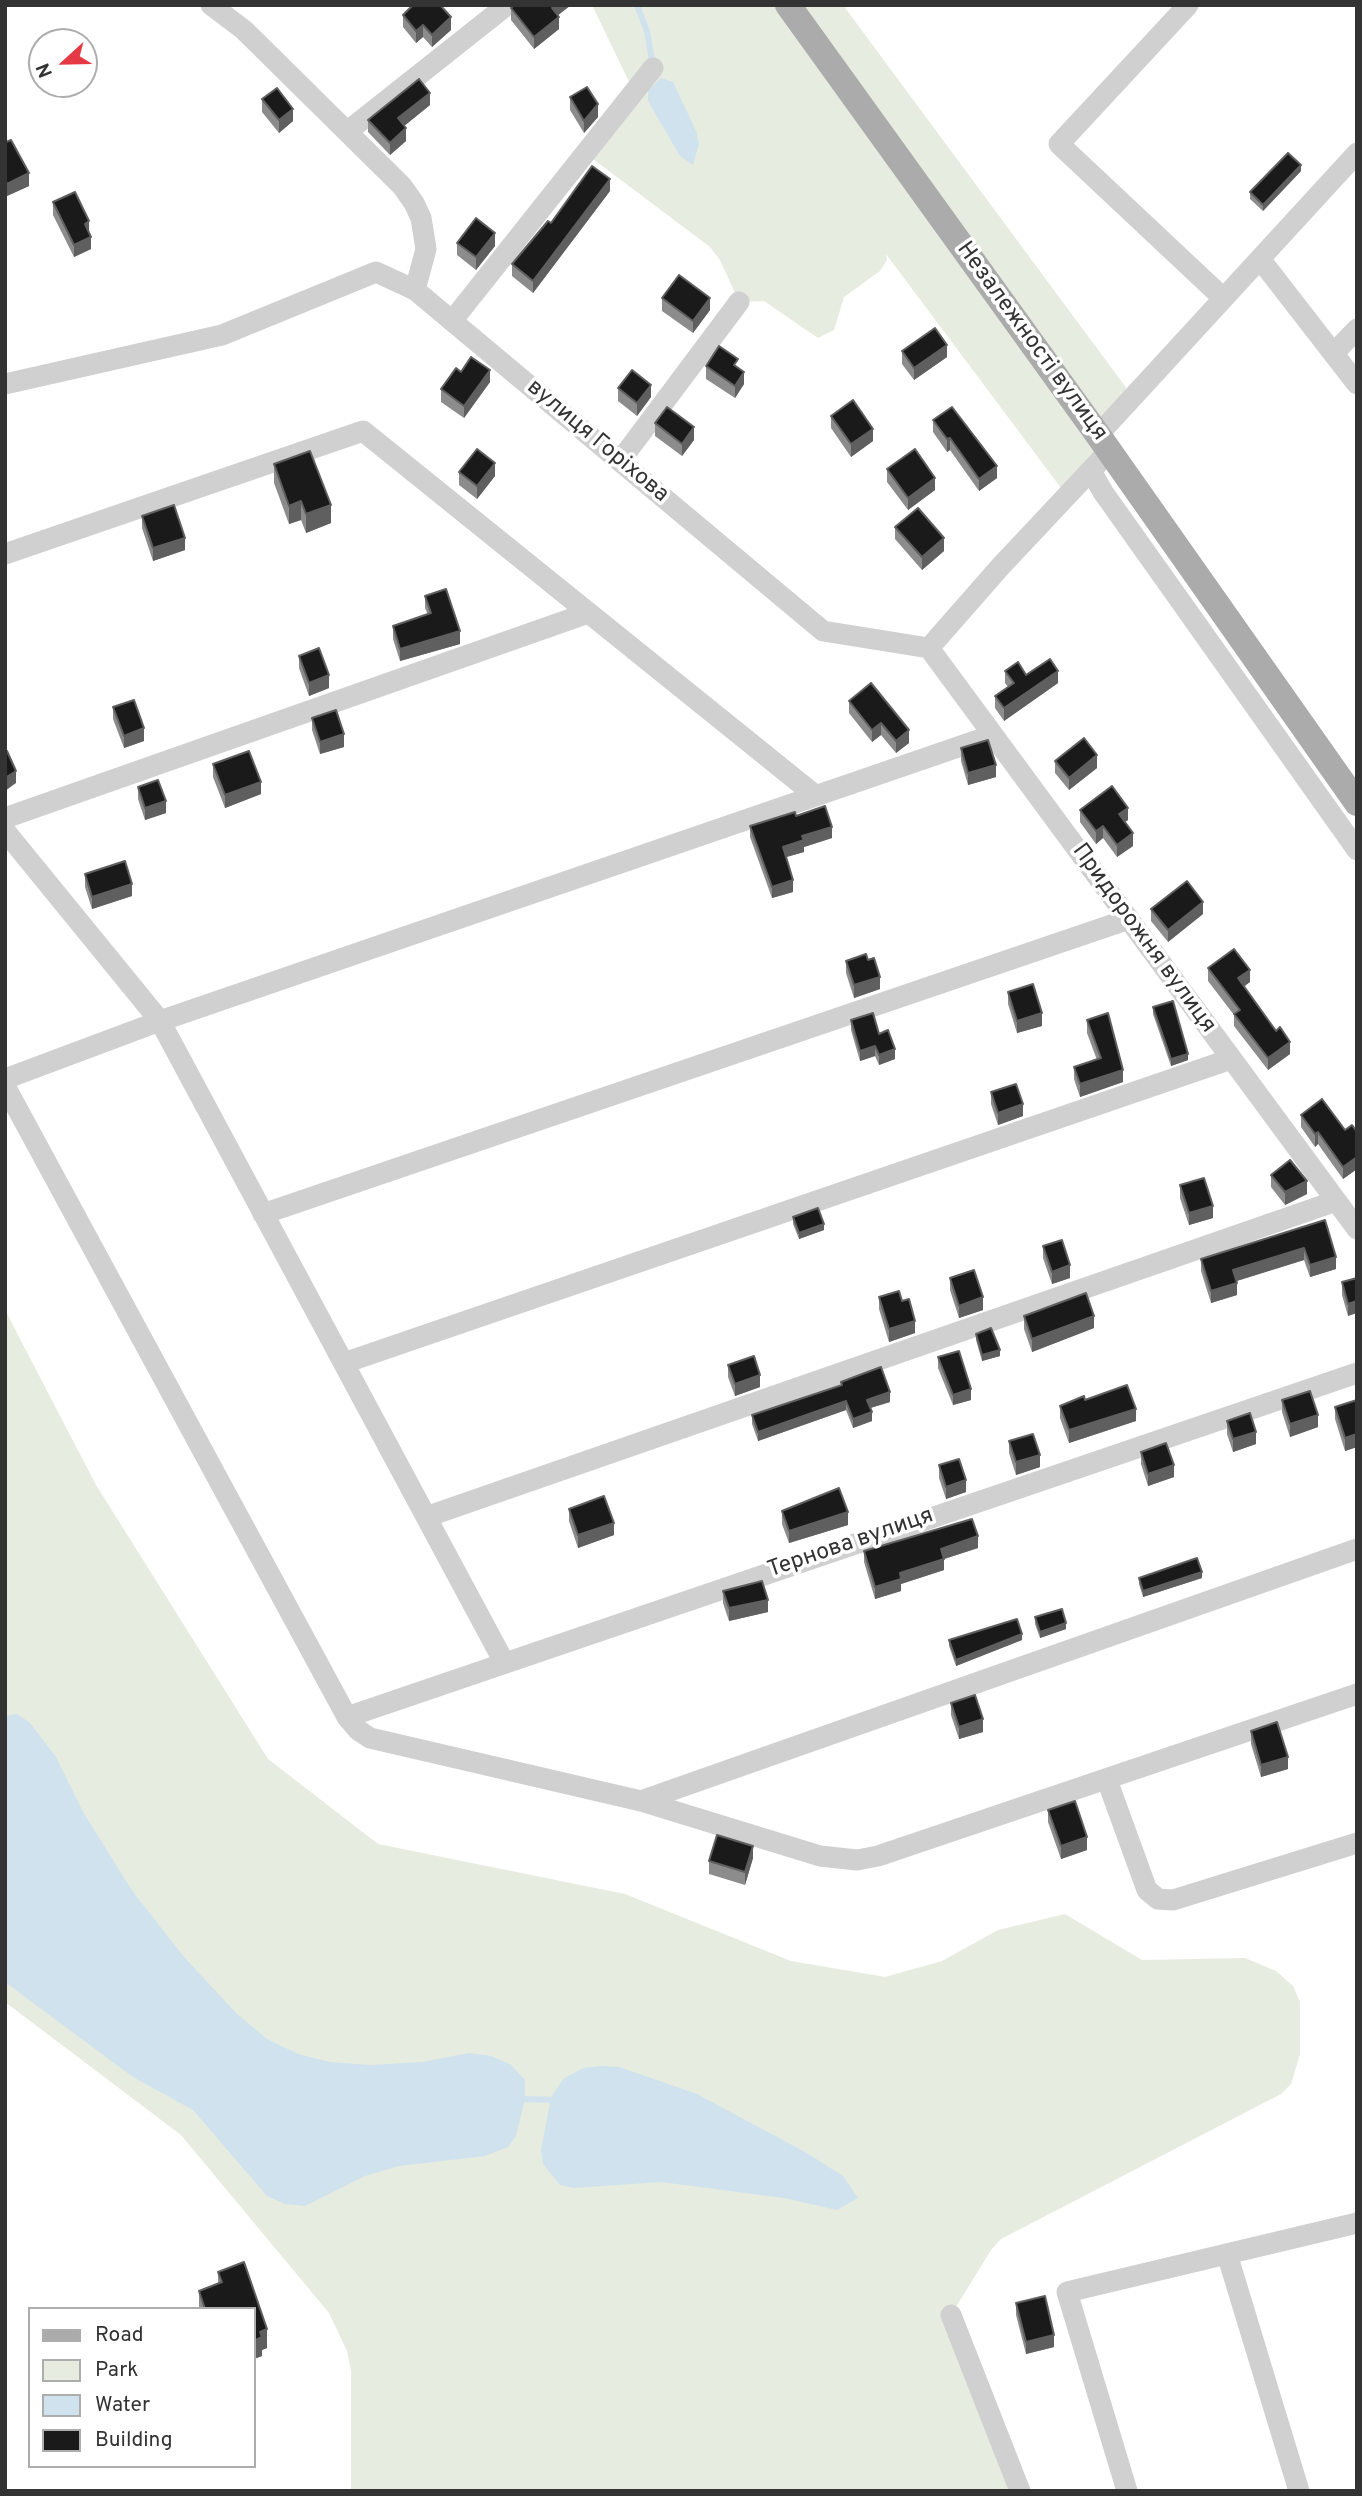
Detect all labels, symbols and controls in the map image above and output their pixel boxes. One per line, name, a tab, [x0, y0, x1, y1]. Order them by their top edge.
north arrow	[28, 28, 98, 98]
text: N	[32, 59, 59, 81]
street label: Незалежності вулиця	[950, 237, 1112, 447]
street label: вулиця Горіхова	[520, 375, 674, 509]
street label: Придорожня вулиця	[1065, 839, 1221, 1039]
street label: Тернова вулиця	[765, 1503, 937, 1585]
legend	[28, 2307, 256, 2468]
text: Road	[95, 2322, 144, 2349]
text: Park	[95, 2357, 138, 2384]
text: Water	[95, 2392, 150, 2419]
text: Building	[95, 2427, 173, 2454]

